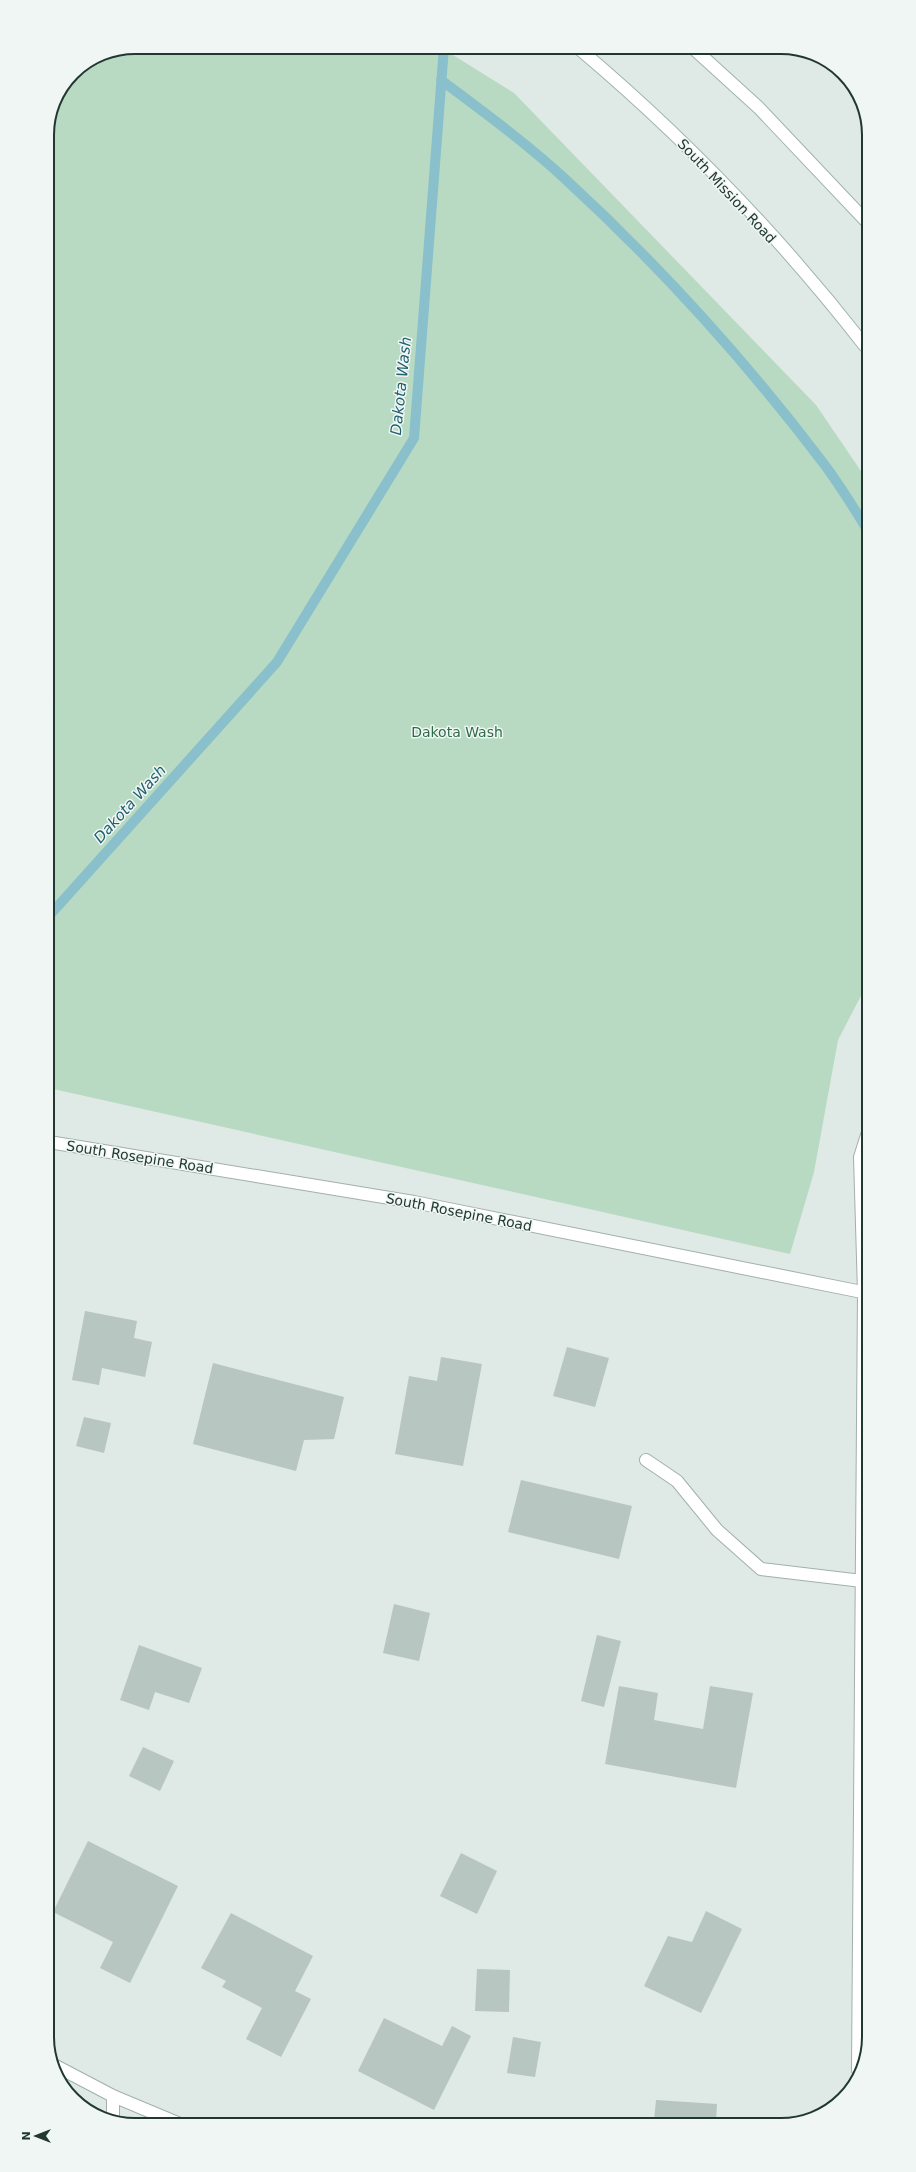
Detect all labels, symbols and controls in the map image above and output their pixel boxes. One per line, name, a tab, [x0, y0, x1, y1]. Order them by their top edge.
street label: South Mission Road	[675, 136, 779, 246]
water label: Dakota Wash	[387, 336, 415, 436]
park label: Dakota Wash	[411, 724, 503, 740]
water label: Dakota Wash	[90, 761, 170, 847]
street label: South Rosepine Road	[65, 1137, 215, 1177]
street label: South Rosepine Road	[385, 1190, 533, 1234]
north arrow	[16, 2116, 56, 2156]
text: N	[20, 2131, 33, 2141]

